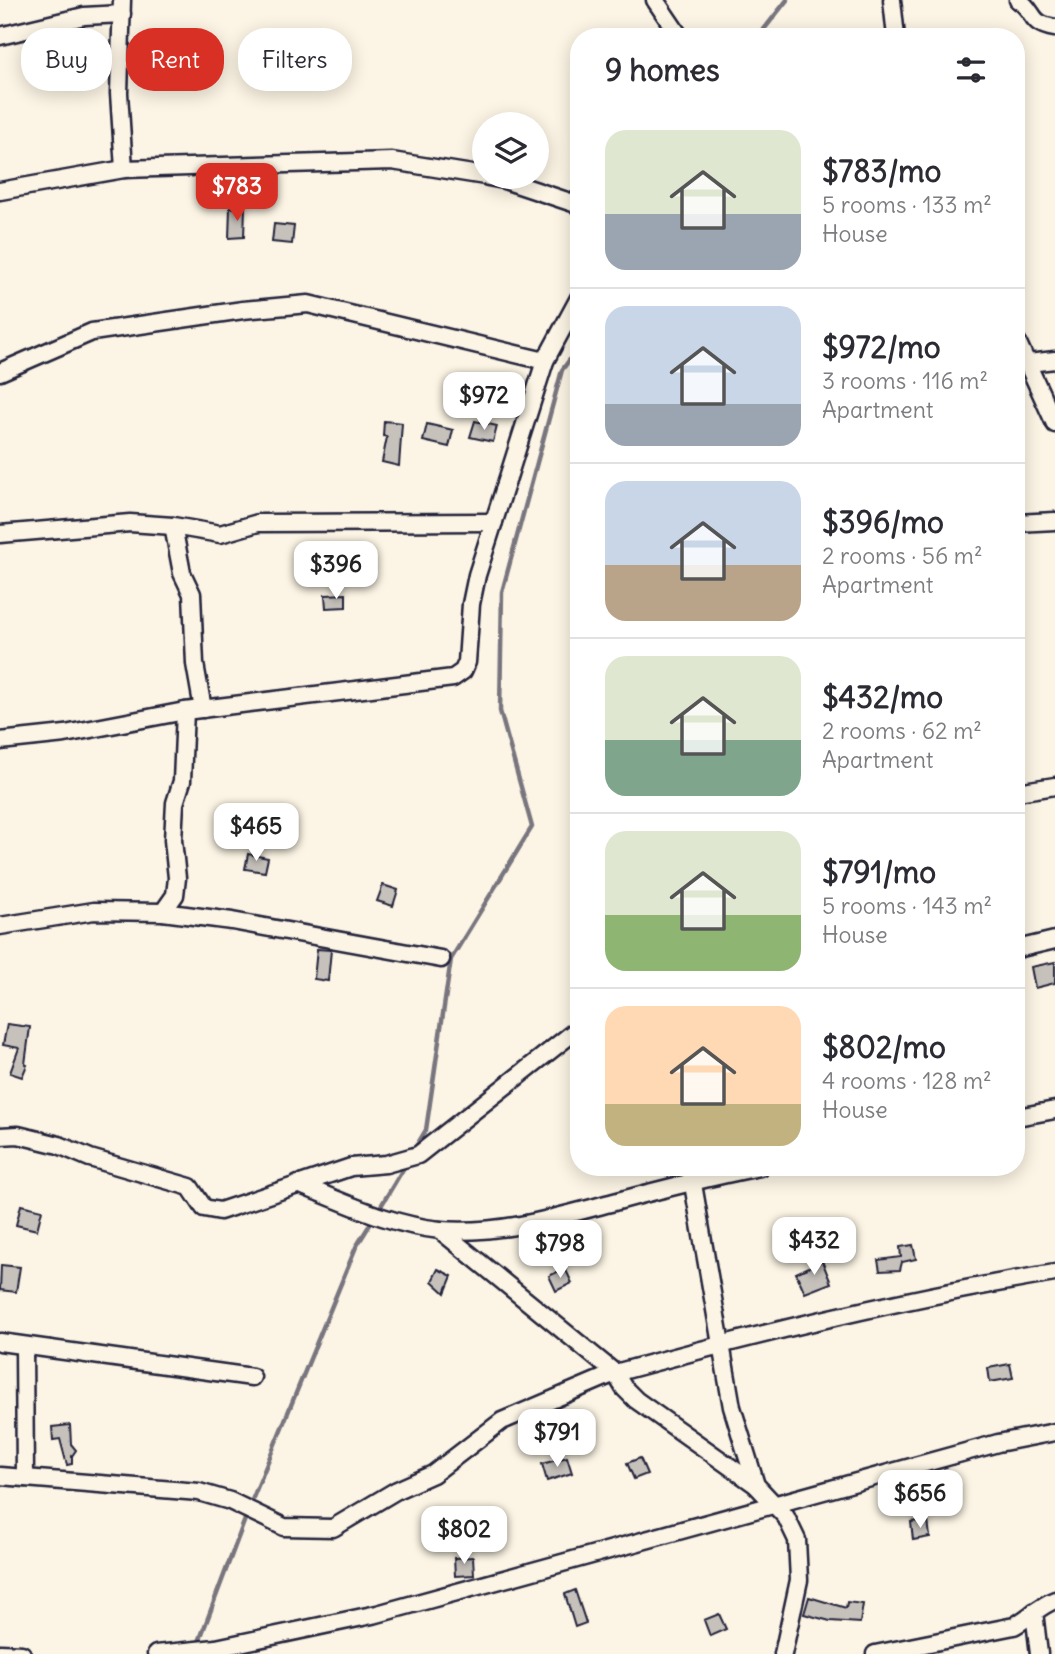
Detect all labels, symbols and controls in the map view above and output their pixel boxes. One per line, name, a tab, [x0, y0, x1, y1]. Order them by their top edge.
chip: Buy	[21, 28, 112, 91]
chip: Rent	[126, 28, 224, 91]
chip: Filters	[238, 28, 352, 91]
text: 9 homes	[605, 51, 720, 89]
icon: filters	[952, 51, 990, 89]
map controls	[472, 112, 549, 189]
button: layers	[472, 112, 549, 189]
text: $783/mo	[822, 152, 941, 190]
icon: home	[661, 158, 745, 242]
pin: $783	[196, 164, 278, 223]
text: $783	[212, 171, 262, 200]
text: 5 rooms · 133 m²	[822, 190, 992, 219]
text: House	[822, 219, 888, 248]
text: $972/mo	[822, 328, 941, 366]
icon: home	[661, 334, 745, 418]
text: 3 rooms · 116 m²	[822, 366, 988, 395]
pin: $972	[443, 372, 525, 432]
text: $972	[459, 380, 509, 409]
text: Apartment	[822, 395, 934, 424]
text: $396/mo	[822, 503, 944, 541]
icon: home	[661, 509, 745, 593]
text: 2 rooms · 56 m²	[822, 541, 983, 570]
pin: $396	[295, 542, 377, 601]
text: $396	[310, 549, 362, 578]
text: Apartment	[822, 570, 934, 599]
text: $432/mo	[822, 678, 943, 716]
icon: home	[661, 684, 745, 768]
text: 2 rooms · 62 m²	[822, 716, 982, 745]
text: Apartment	[822, 745, 934, 774]
pin: $465	[215, 804, 297, 863]
text: $465	[230, 811, 282, 840]
text: $791/mo	[822, 853, 936, 891]
icon: home	[661, 859, 745, 943]
text: 5 rooms · 143 m²	[822, 891, 992, 920]
text: House	[822, 920, 888, 949]
text: $802/mo	[822, 1028, 946, 1066]
icon: home	[661, 1034, 745, 1118]
text: 4 rooms · 128 m²	[822, 1066, 992, 1095]
text: House	[822, 1095, 888, 1124]
pin: $432	[773, 1218, 855, 1277]
pin: $798	[519, 1220, 601, 1280]
text: $432	[788, 1225, 840, 1254]
text: $798	[535, 1228, 585, 1257]
pin: $791	[516, 1410, 598, 1469]
text: $791	[534, 1417, 580, 1446]
pin: $656	[879, 1470, 961, 1530]
text: $656	[894, 1478, 946, 1507]
pin: $802	[423, 1506, 505, 1566]
text: $802	[437, 1514, 491, 1543]

